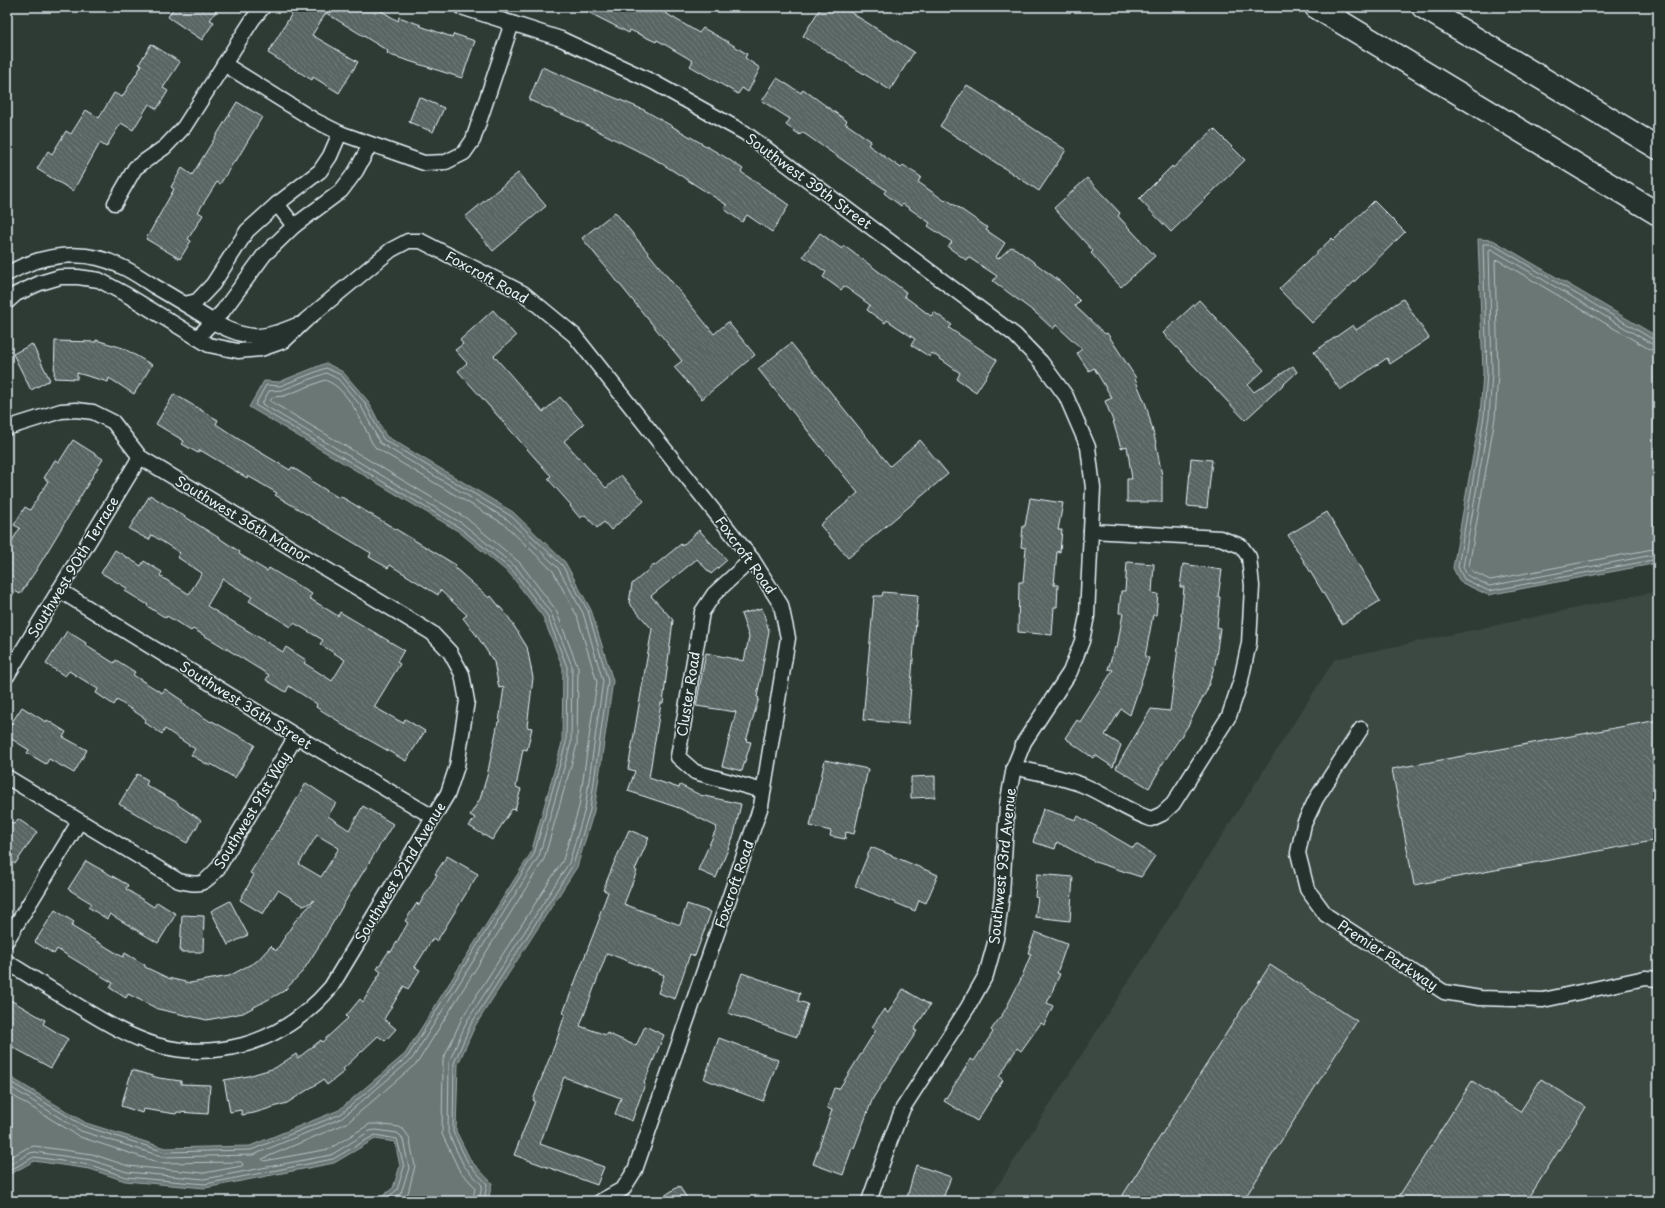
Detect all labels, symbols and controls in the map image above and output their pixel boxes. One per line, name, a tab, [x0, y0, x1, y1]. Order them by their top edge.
street label: Southwest 39th Street	[742, 128, 877, 234]
street label: Foxcroft Road	[442, 245, 532, 309]
street label: Southwest 36th Manor	[171, 470, 315, 568]
street label: Southwest 90th Terrace	[22, 492, 124, 642]
street label: Foxcroft Road	[710, 512, 782, 598]
street label: Cluster Road	[671, 650, 705, 738]
street label: Southwest 36th Street	[176, 656, 316, 754]
street label: Southwest 91st Way	[209, 747, 295, 873]
street label: Southwest 93rd Avenue	[983, 786, 1021, 945]
street label: Southwest 92nd Avenue	[350, 798, 450, 946]
street label: Foxcroft Road	[709, 837, 759, 931]
street label: Premier Parkway	[1334, 915, 1442, 995]

